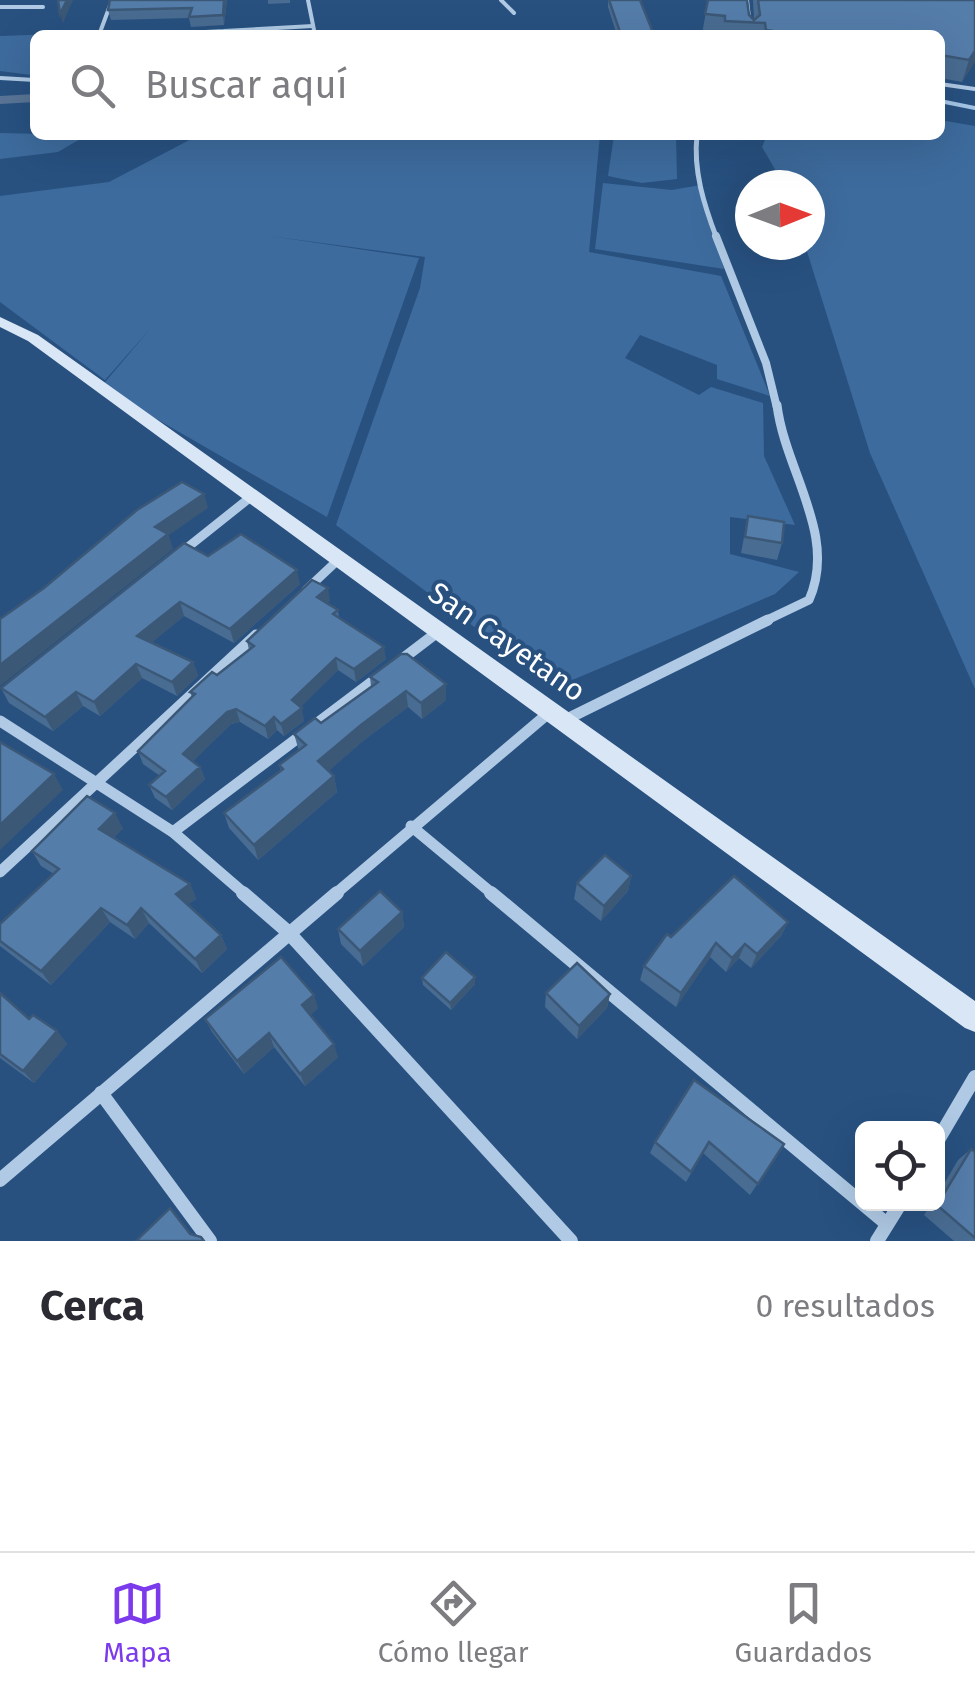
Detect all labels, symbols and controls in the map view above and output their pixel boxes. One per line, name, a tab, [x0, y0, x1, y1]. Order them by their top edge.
search box	[30, 30, 945, 140]
icon: search	[65, 58, 120, 113]
text: Buscar aquí	[145, 62, 347, 108]
north arrow	[735, 170, 825, 260]
street label: San Cayetano	[421, 575, 593, 709]
map controls	[855, 1121, 945, 1211]
button: locate	[855, 1121, 945, 1211]
text: Cerca	[40, 1281, 145, 1331]
text: 0 resultados	[755, 1287, 935, 1325]
tab: Mapa	[103, 1576, 172, 1669]
tab: Cómo llegar	[378, 1576, 529, 1669]
tab: Guardados	[735, 1576, 872, 1669]

